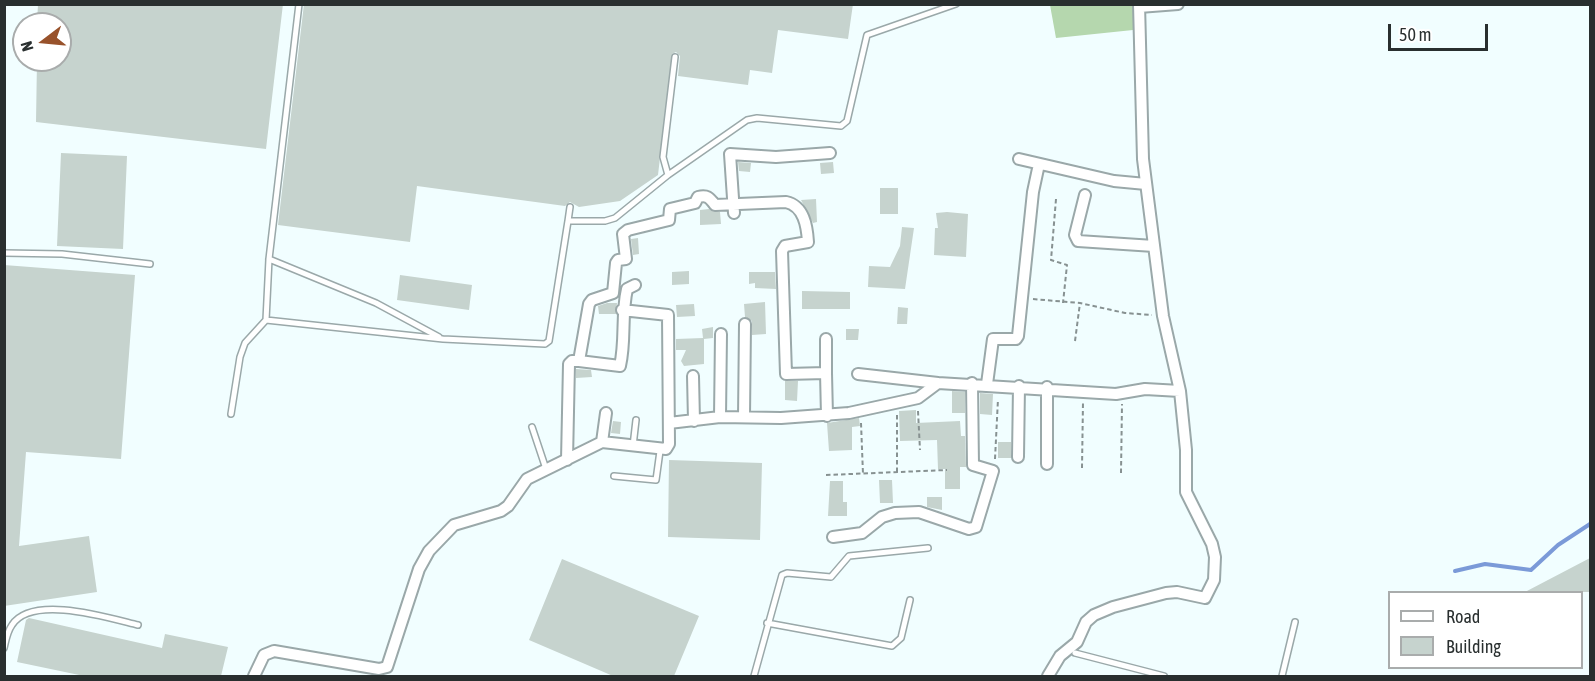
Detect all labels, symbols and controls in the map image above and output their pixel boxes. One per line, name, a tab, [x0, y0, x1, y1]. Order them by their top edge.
north arrow	[12, 12, 72, 72]
scale bar	[1391, 12, 1492, 50]
text: 50 m	[1399, 24, 1431, 45]
text: N	[17, 39, 37, 53]
legend	[1388, 591, 1583, 669]
text: Road	[1446, 606, 1480, 627]
text: Building	[1446, 636, 1501, 657]

